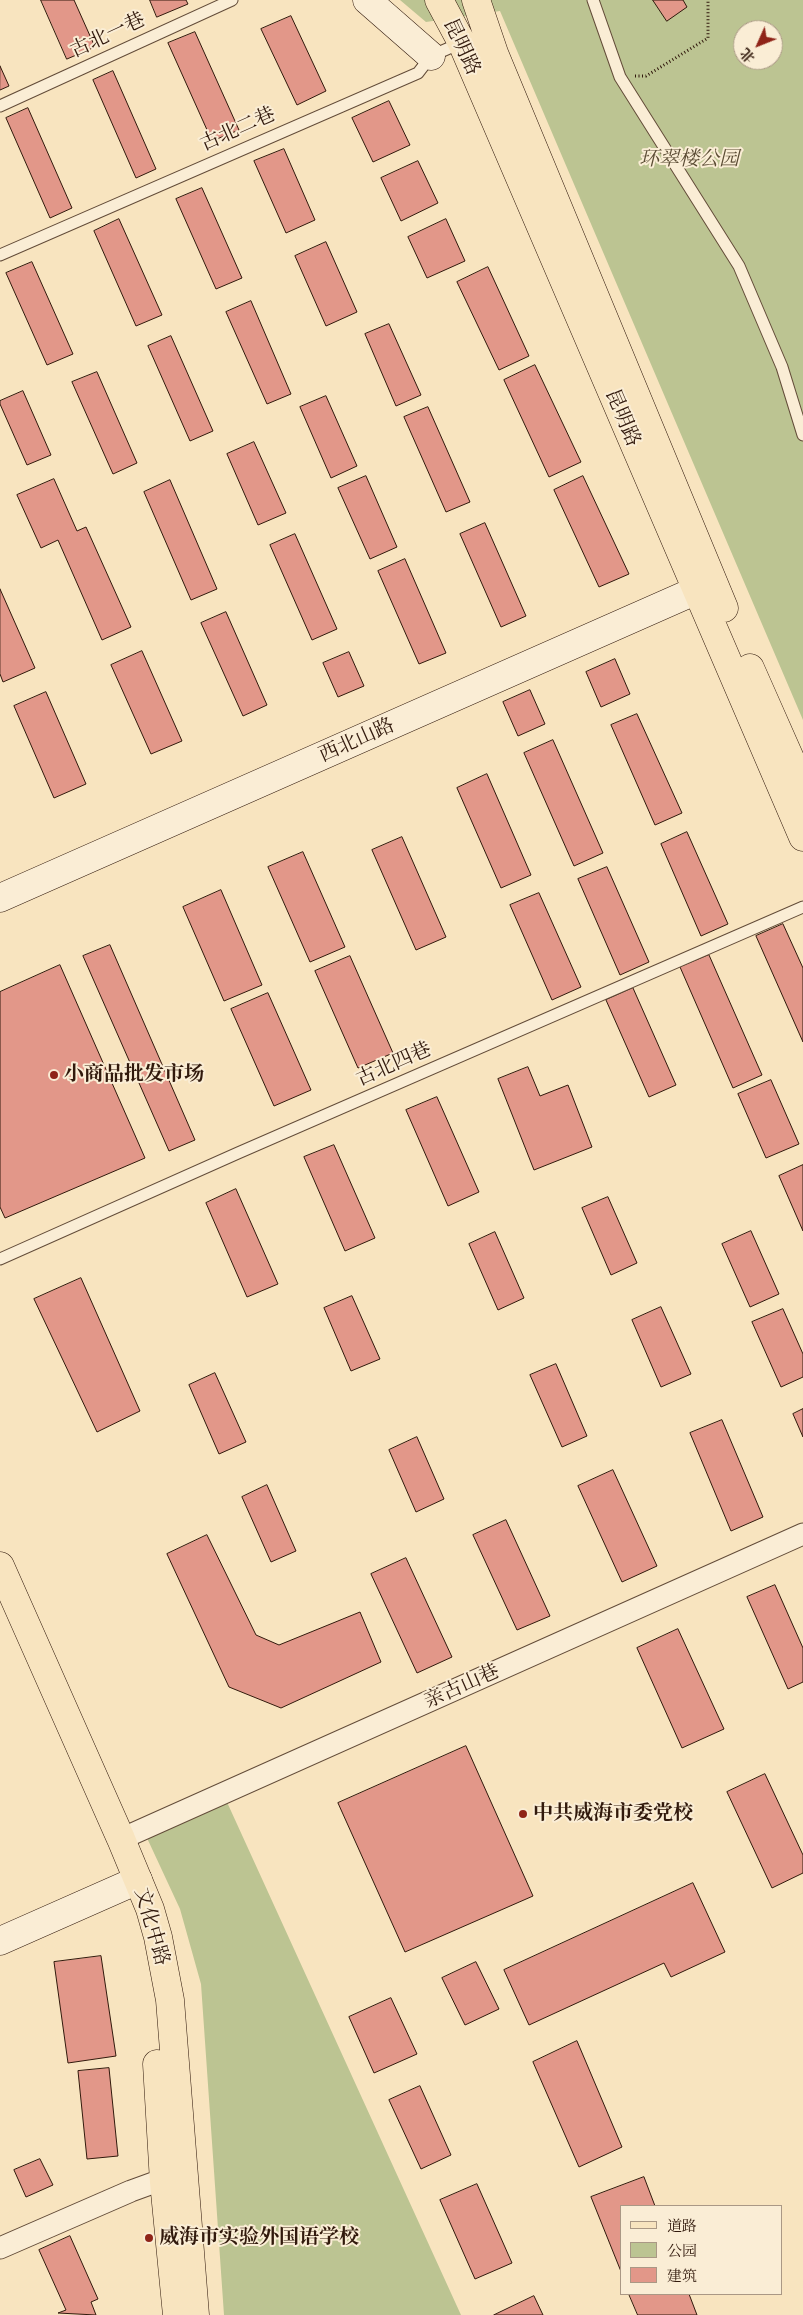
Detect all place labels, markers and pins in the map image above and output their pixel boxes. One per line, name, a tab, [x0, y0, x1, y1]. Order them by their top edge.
place label: 小商品批发市场	[64, 1063, 204, 1087]
marker: 小商品批发市场	[48, 1069, 60, 1081]
place label: 中共威海市委党校	[533, 1802, 693, 1826]
marker: 中共威海市委党校	[517, 1808, 529, 1820]
place label: 威海市实验外国语学校	[159, 2226, 359, 2250]
marker: 威海市实验外国语学校	[143, 2232, 155, 2244]

